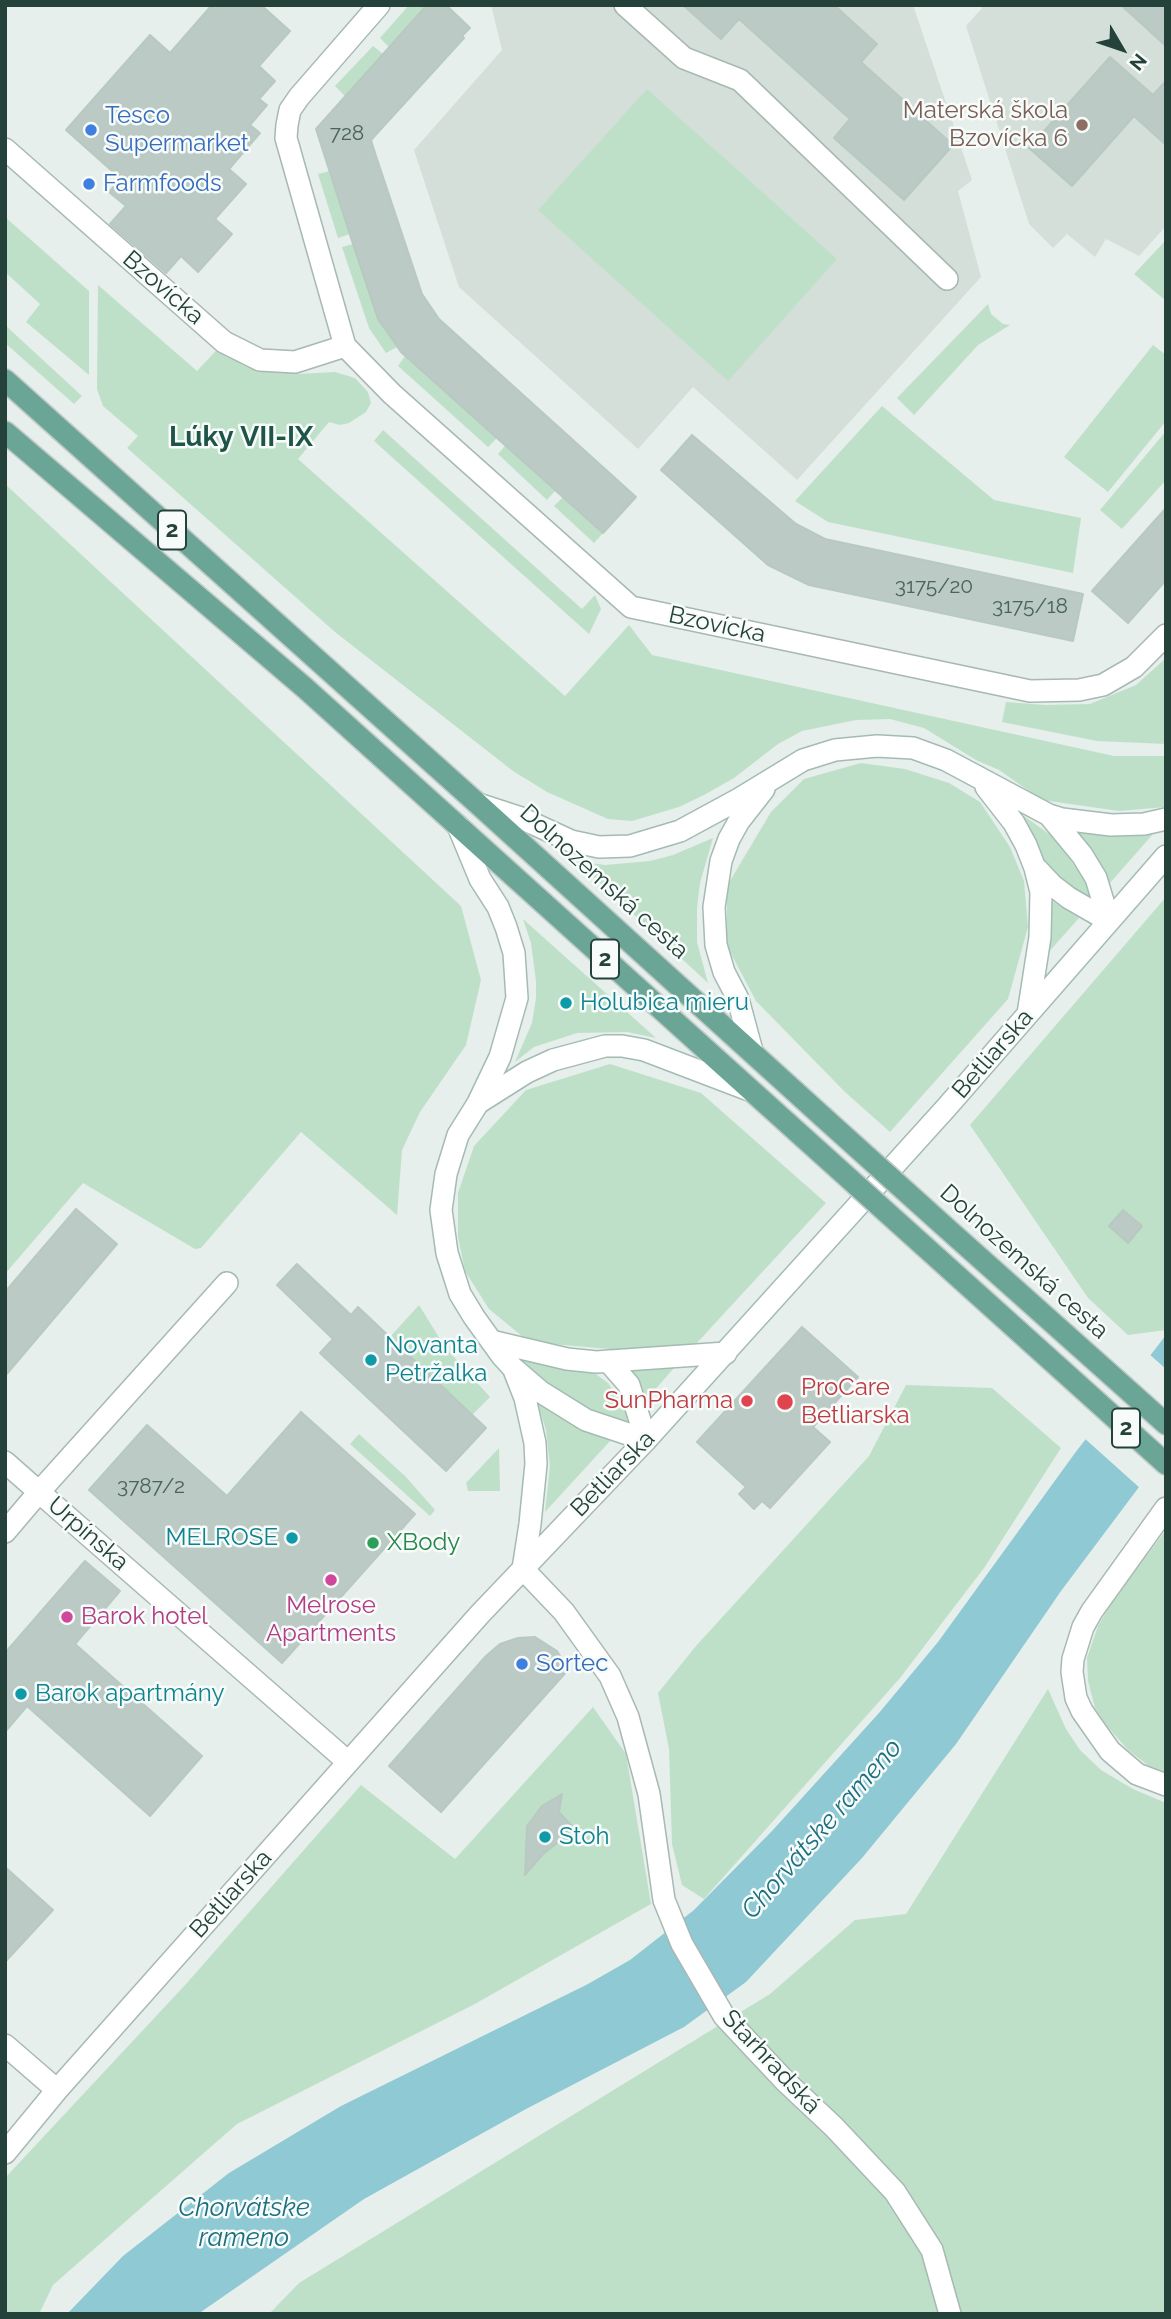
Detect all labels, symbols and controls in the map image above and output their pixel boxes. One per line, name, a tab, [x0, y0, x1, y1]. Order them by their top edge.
north arrow	[1087, 14, 1157, 84]
text: N	[1125, 50, 1151, 75]
place label: Materská škola Bzovícka 6	[903, 97, 1068, 153]
place label: Tesco Supermarket	[105, 102, 249, 158]
marker: Materská škola Bzovícka 6	[1074, 117, 1090, 133]
house number: 728	[330, 121, 364, 147]
marker: Tesco Supermarket	[83, 122, 99, 138]
place label: Farmfoods	[103, 170, 222, 198]
marker: Farmfoods	[81, 176, 97, 192]
street label: Bzovícka	[116, 245, 210, 331]
district label: Lúky VII-IX	[169, 421, 313, 455]
road number: 2	[158, 510, 186, 550]
house number: 3175/20	[895, 574, 973, 600]
house number: 3175/18	[992, 594, 1068, 620]
street label: Bzovícka	[666, 601, 768, 649]
street label: Dolnozemská cesta	[514, 799, 694, 965]
road number: 2	[591, 940, 619, 978]
place label: Holubica mieru	[580, 989, 749, 1017]
marker: Holubica mieru	[558, 995, 574, 1011]
street label: Betliarska	[947, 1004, 1039, 1104]
street label: Dolnozemská cesta	[934, 1179, 1114, 1345]
place label: Novanta Petržalka	[385, 1332, 487, 1388]
marker: Novanta Petržalka	[363, 1352, 379, 1368]
place label: ProCare Betliarska	[801, 1374, 910, 1430]
place label: SunPharma	[605, 1387, 733, 1415]
marker: ProCare Betliarska	[775, 1392, 795, 1412]
marker: SunPharma	[739, 1393, 755, 1409]
road number: 2	[1112, 1408, 1140, 1448]
street label: Betliarska	[565, 1425, 661, 1523]
house number: 3787/2	[117, 1474, 185, 1500]
street label: Urpínska	[42, 1491, 134, 1577]
place label: MELROSE	[165, 1524, 278, 1552]
place label: XBody	[387, 1529, 460, 1557]
marker: MELROSE	[284, 1530, 300, 1546]
marker: XBody	[365, 1535, 381, 1551]
marker: Melrose Apartments	[323, 1572, 339, 1588]
place label: Melrose Apartments	[266, 1592, 396, 1648]
place label: Barok hotel	[81, 1603, 208, 1631]
marker: Barok hotel	[59, 1609, 75, 1625]
place label: Sortec	[536, 1650, 608, 1678]
marker: Sortec	[514, 1656, 530, 1672]
place label: Barok apartmány	[35, 1680, 225, 1708]
marker: Barok apartmány	[13, 1686, 29, 1702]
water label: Chorvátske rameno	[735, 1733, 909, 1925]
place label: Stoh	[559, 1823, 609, 1851]
marker: Stoh	[537, 1829, 553, 1845]
street label: Betliarska	[184, 1844, 278, 1944]
street label: Starhradská	[716, 2004, 826, 2120]
water label: Chorvátske rameno	[178, 2192, 310, 2254]

